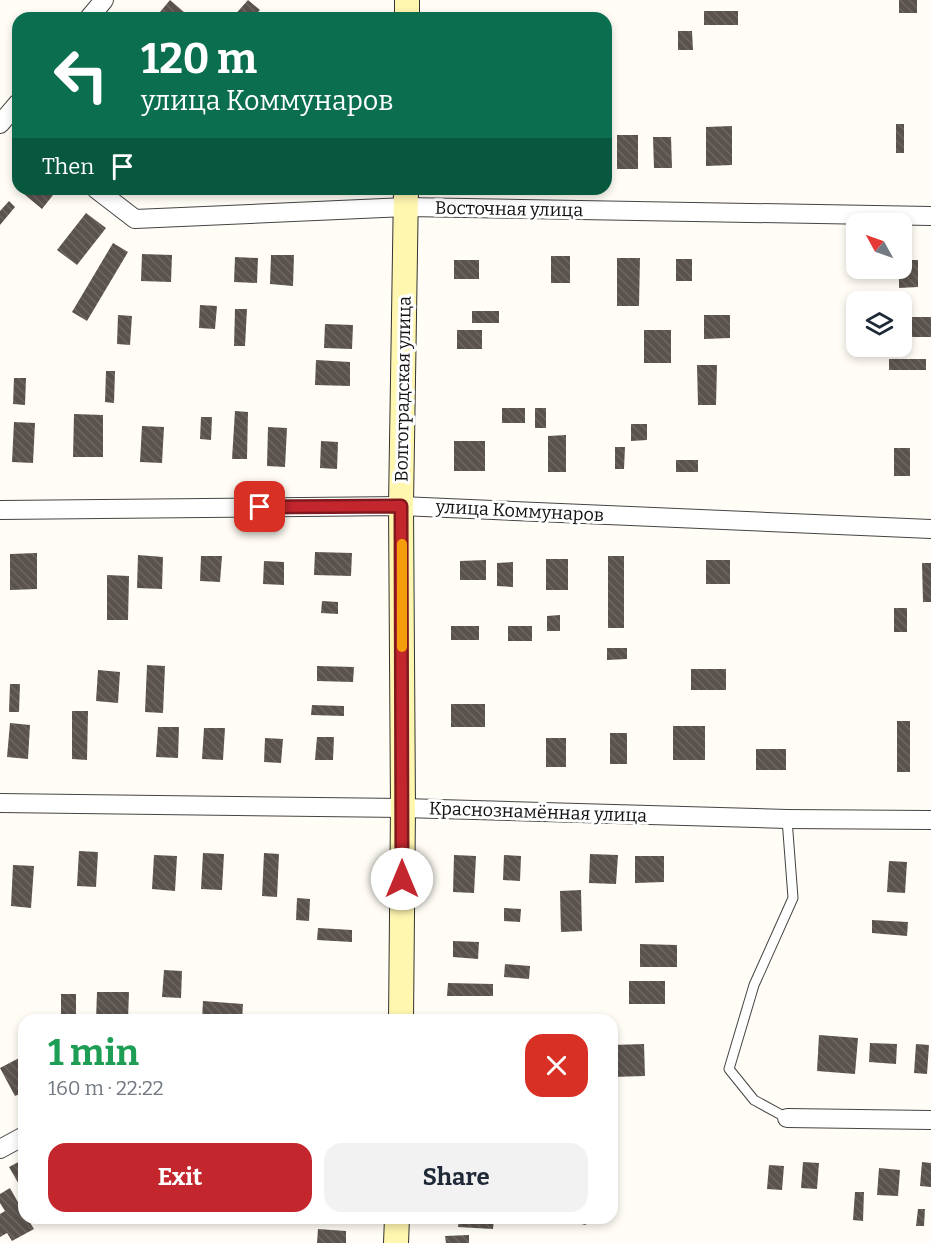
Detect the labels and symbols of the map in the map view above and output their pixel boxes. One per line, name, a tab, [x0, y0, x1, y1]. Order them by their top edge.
street label: Восточная улица	[435, 197, 583, 221]
north arrow	[846, 213, 912, 279]
street label: Волгоградская улица	[390, 296, 416, 482]
pin	[234, 481, 285, 532]
street label: улица Коммунаров	[434, 496, 605, 526]
street label: Краснознамённая улица	[428, 797, 648, 827]
position arrow	[370, 847, 434, 911]

